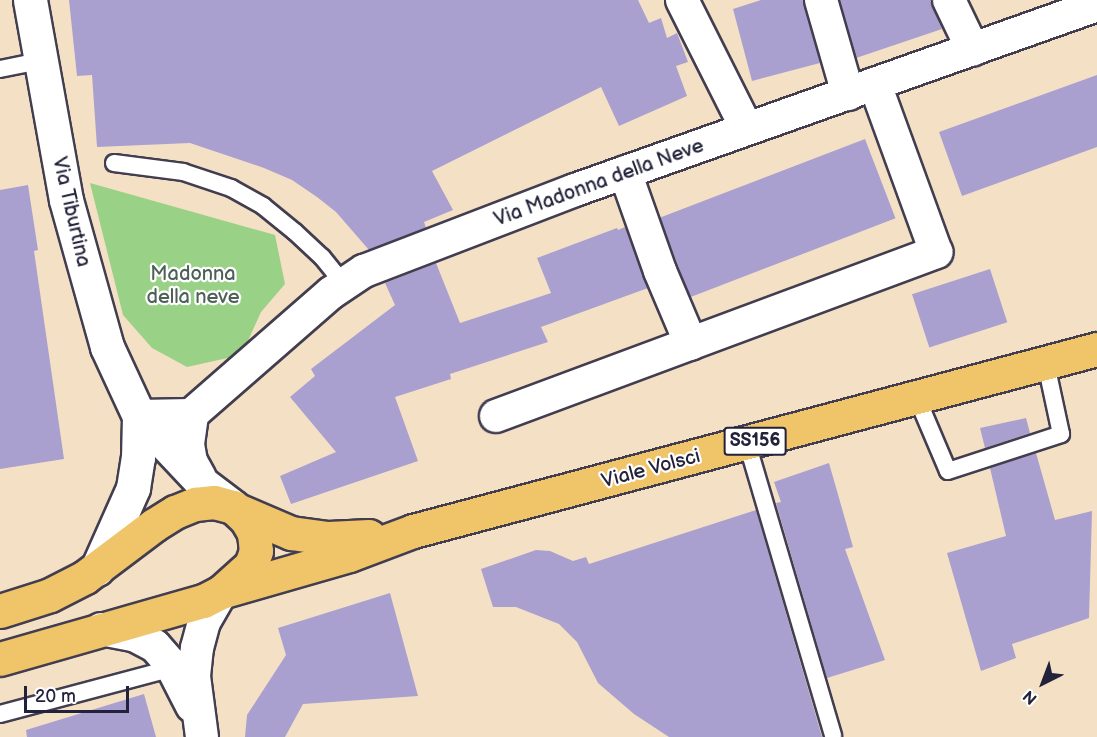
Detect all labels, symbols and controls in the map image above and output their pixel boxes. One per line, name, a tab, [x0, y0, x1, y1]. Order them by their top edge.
street label: Via Madonna della Neve	[491, 134, 707, 232]
street label: Via Tiburtina	[47, 154, 95, 270]
park label: Madonna della neve	[146, 263, 240, 310]
road number: SS156	[724, 426, 786, 456]
street label: Viale Volsci	[599, 444, 703, 494]
north arrow	[1013, 653, 1073, 713]
scale bar	[27, 674, 132, 712]
text: 20 m	[35, 686, 76, 707]
text: N	[1020, 686, 1041, 708]

